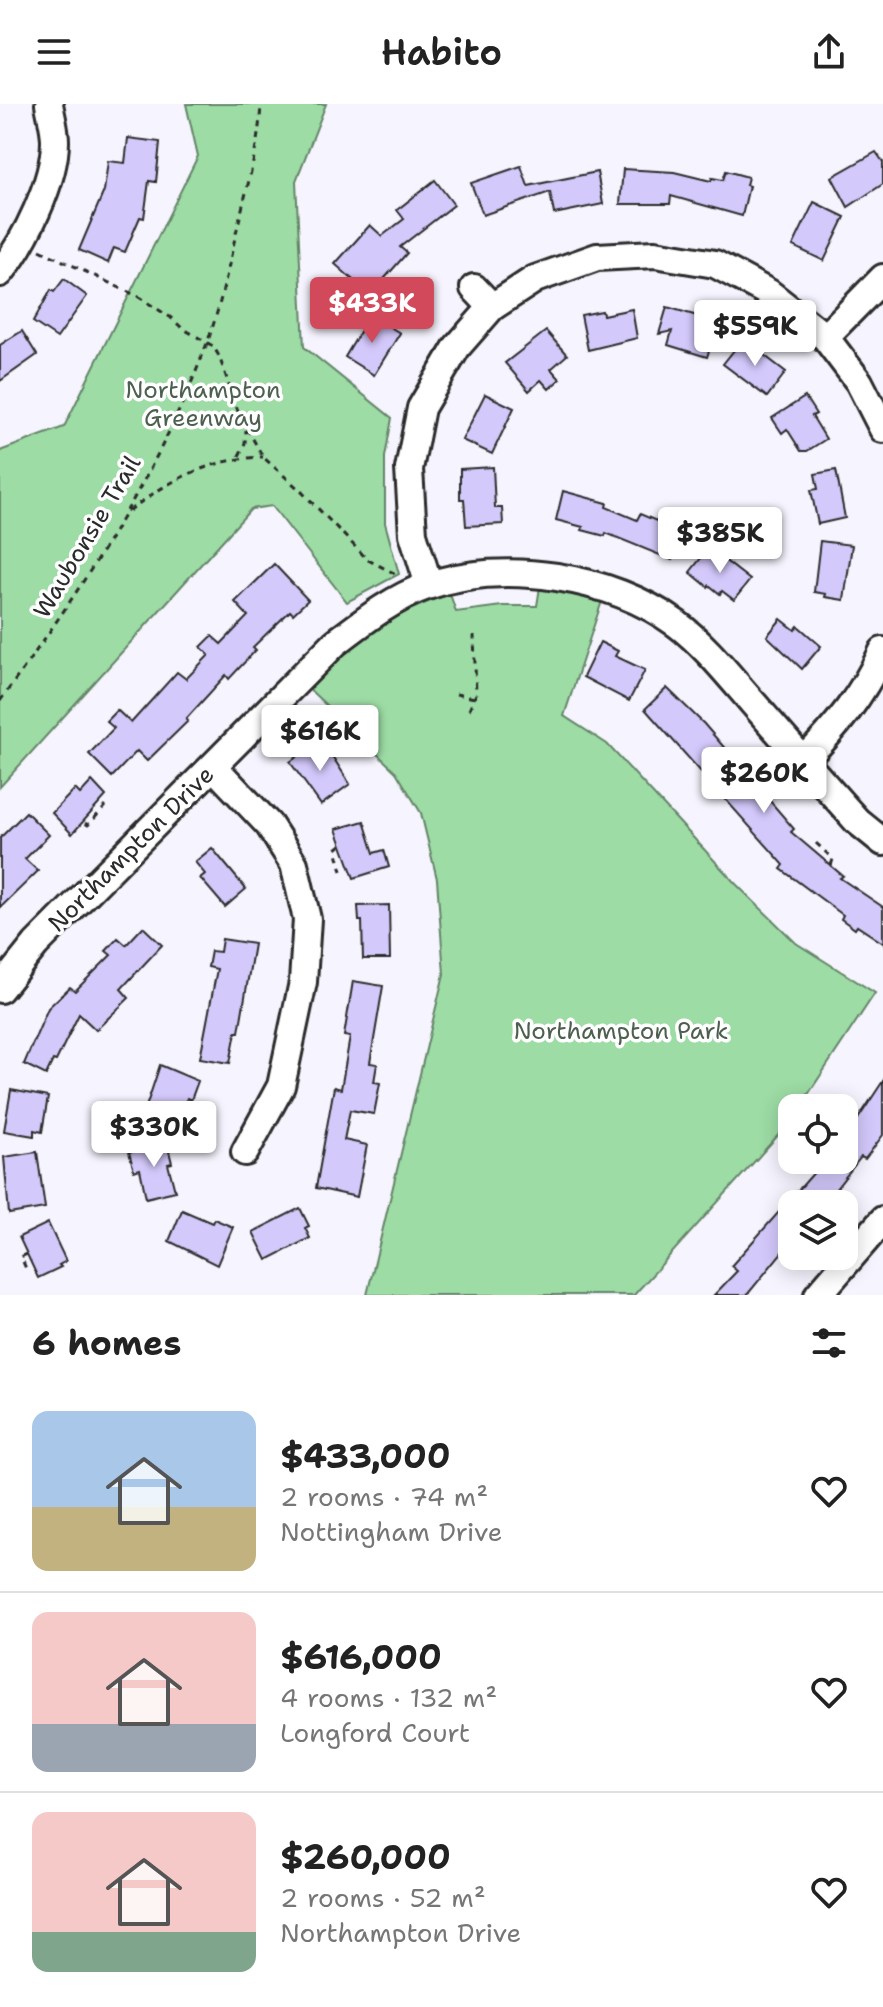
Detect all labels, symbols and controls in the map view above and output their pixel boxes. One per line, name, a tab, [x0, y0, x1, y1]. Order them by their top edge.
text: Habito	[381, 28, 502, 77]
icon: menu	[32, 30, 76, 74]
icon: share	[807, 30, 851, 74]
pin: $433K	[316, 277, 428, 345]
text: $433K	[328, 285, 416, 320]
pin: $559K	[699, 300, 811, 368]
text: $559K	[712, 308, 798, 343]
park label: Northampton Greenway	[125, 374, 281, 434]
street label: Waubonsie Trail	[26, 449, 149, 624]
pin: $385K	[664, 507, 776, 575]
text: $385K	[676, 515, 764, 550]
pin: $616K	[264, 705, 376, 773]
text: $616K	[279, 713, 361, 748]
pin: $260K	[708, 747, 820, 815]
text: $260K	[719, 755, 809, 790]
street label: Northampton Drive	[41, 759, 221, 939]
park label: Northampton Park	[513, 1015, 729, 1047]
map controls	[778, 1094, 858, 1270]
button: locate	[778, 1094, 858, 1174]
pin: $330K	[98, 1101, 210, 1169]
text: $330K	[109, 1109, 199, 1144]
button: layers	[778, 1190, 858, 1270]
text: 6 homes	[32, 1320, 181, 1366]
icon: filters	[807, 1321, 851, 1365]
text: $433,000	[280, 1433, 451, 1479]
icon: home	[96, 1443, 192, 1539]
icon: heart	[807, 1469, 851, 1513]
text: 2 rooms · 74 m²	[280, 1479, 488, 1514]
text: Nottingham Drive	[280, 1514, 502, 1549]
text: $616,000	[280, 1634, 442, 1680]
icon: home	[96, 1644, 192, 1740]
icon: heart	[807, 1670, 851, 1714]
text: 4 rooms · 132 m²	[280, 1680, 497, 1715]
text: Longford Court	[280, 1715, 470, 1750]
text: $260,000	[280, 1834, 451, 1880]
icon: home	[96, 1844, 192, 1940]
icon: heart	[807, 1870, 851, 1914]
text: 2 rooms · 52 m²	[280, 1880, 486, 1915]
text: Northampton Drive	[280, 1915, 521, 1950]

